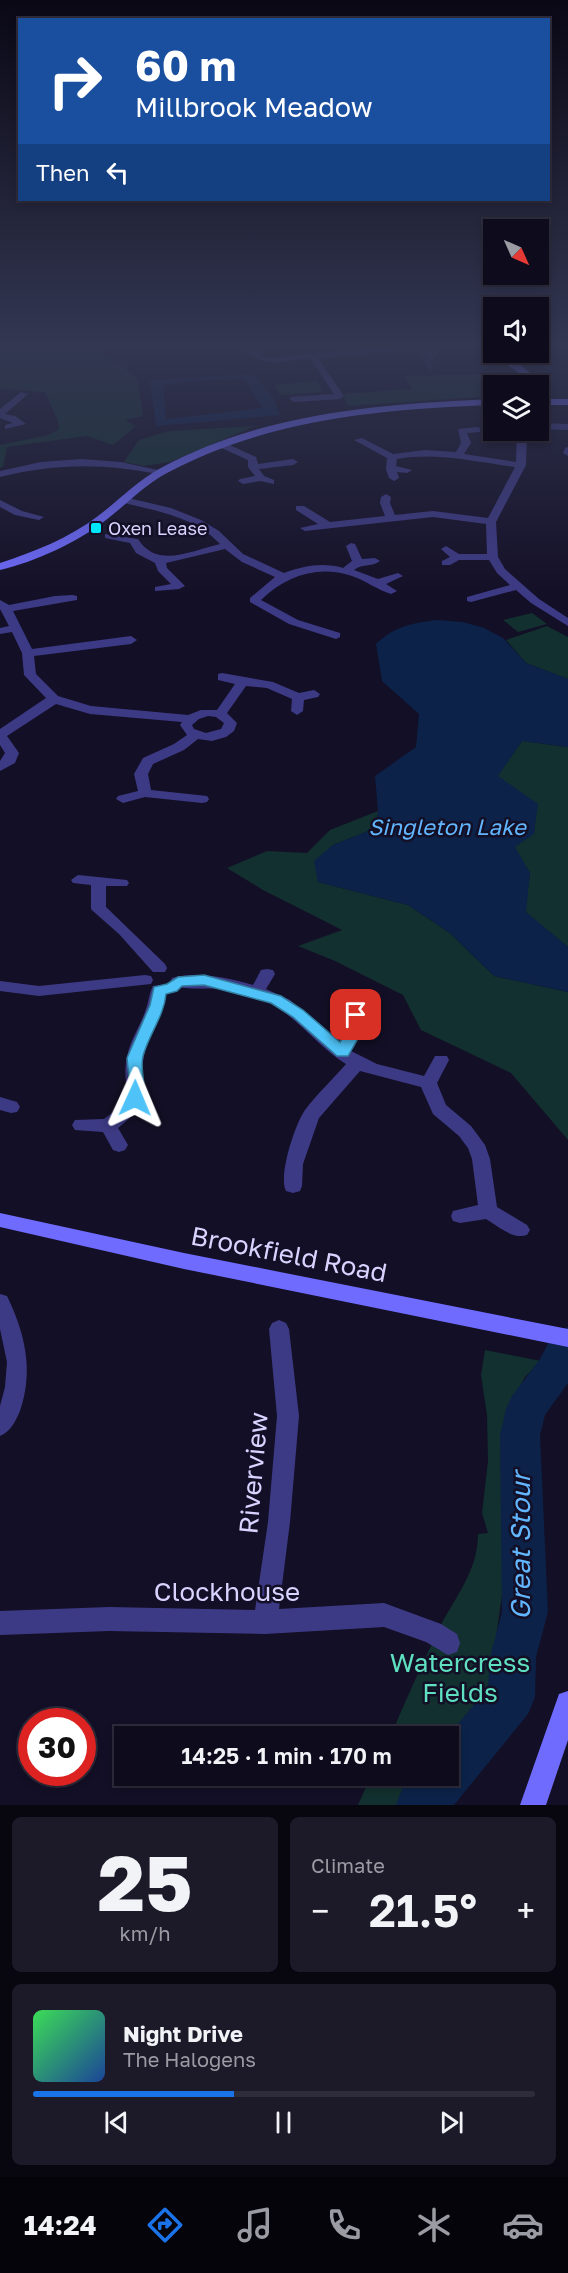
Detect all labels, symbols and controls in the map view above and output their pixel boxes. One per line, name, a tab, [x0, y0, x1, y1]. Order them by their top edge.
text: 60 m	[135, 40, 236, 90]
icon: right	[36, 42, 114, 120]
text: Millbrook Meadow	[135, 91, 373, 123]
icon: left	[101, 156, 134, 189]
text: Then	[36, 159, 89, 186]
north arrow	[483, 219, 549, 285]
map controls	[483, 219, 549, 441]
button: sound	[483, 297, 549, 363]
button: layers	[483, 375, 549, 441]
place label: Oxen Lease	[108, 517, 207, 539]
marker: Oxen Lease	[89, 521, 103, 535]
water label: Singleton Lake	[368, 813, 528, 840]
pin	[330, 989, 381, 1040]
icon: arrive	[339, 998, 372, 1031]
position arrow	[103, 1066, 167, 1130]
street label: Brookfield Road	[188, 1220, 390, 1288]
street label: Riverview	[232, 1411, 274, 1535]
water label: Great Stour	[504, 1468, 536, 1620]
street label: Clockhouse	[154, 1576, 300, 1607]
park label: Watercress Fields	[390, 1647, 530, 1708]
speed limit sign: 30	[18, 1708, 96, 1786]
text: 14:25 · 1 min · 170 m	[181, 1742, 392, 1769]
text: 25	[97, 1835, 193, 1928]
text: Climate	[311, 1853, 385, 1877]
text: 21.5°	[369, 1883, 477, 1937]
text: −	[311, 1891, 329, 1930]
text: +	[517, 1891, 535, 1930]
text: km/h	[120, 1921, 170, 1945]
text: Night Drive	[123, 2020, 243, 2047]
text: The Halogens	[123, 2047, 256, 2071]
icon: previous	[100, 2106, 133, 2139]
icon: pause	[267, 2106, 300, 2139]
icon: next	[435, 2106, 468, 2139]
icon: directions	[144, 2204, 186, 2246]
icon: music	[234, 2204, 276, 2246]
icon: phone	[323, 2204, 365, 2246]
icon: climate	[413, 2204, 455, 2246]
icon: car	[502, 2204, 544, 2246]
text: 14:24	[24, 2209, 97, 2241]

